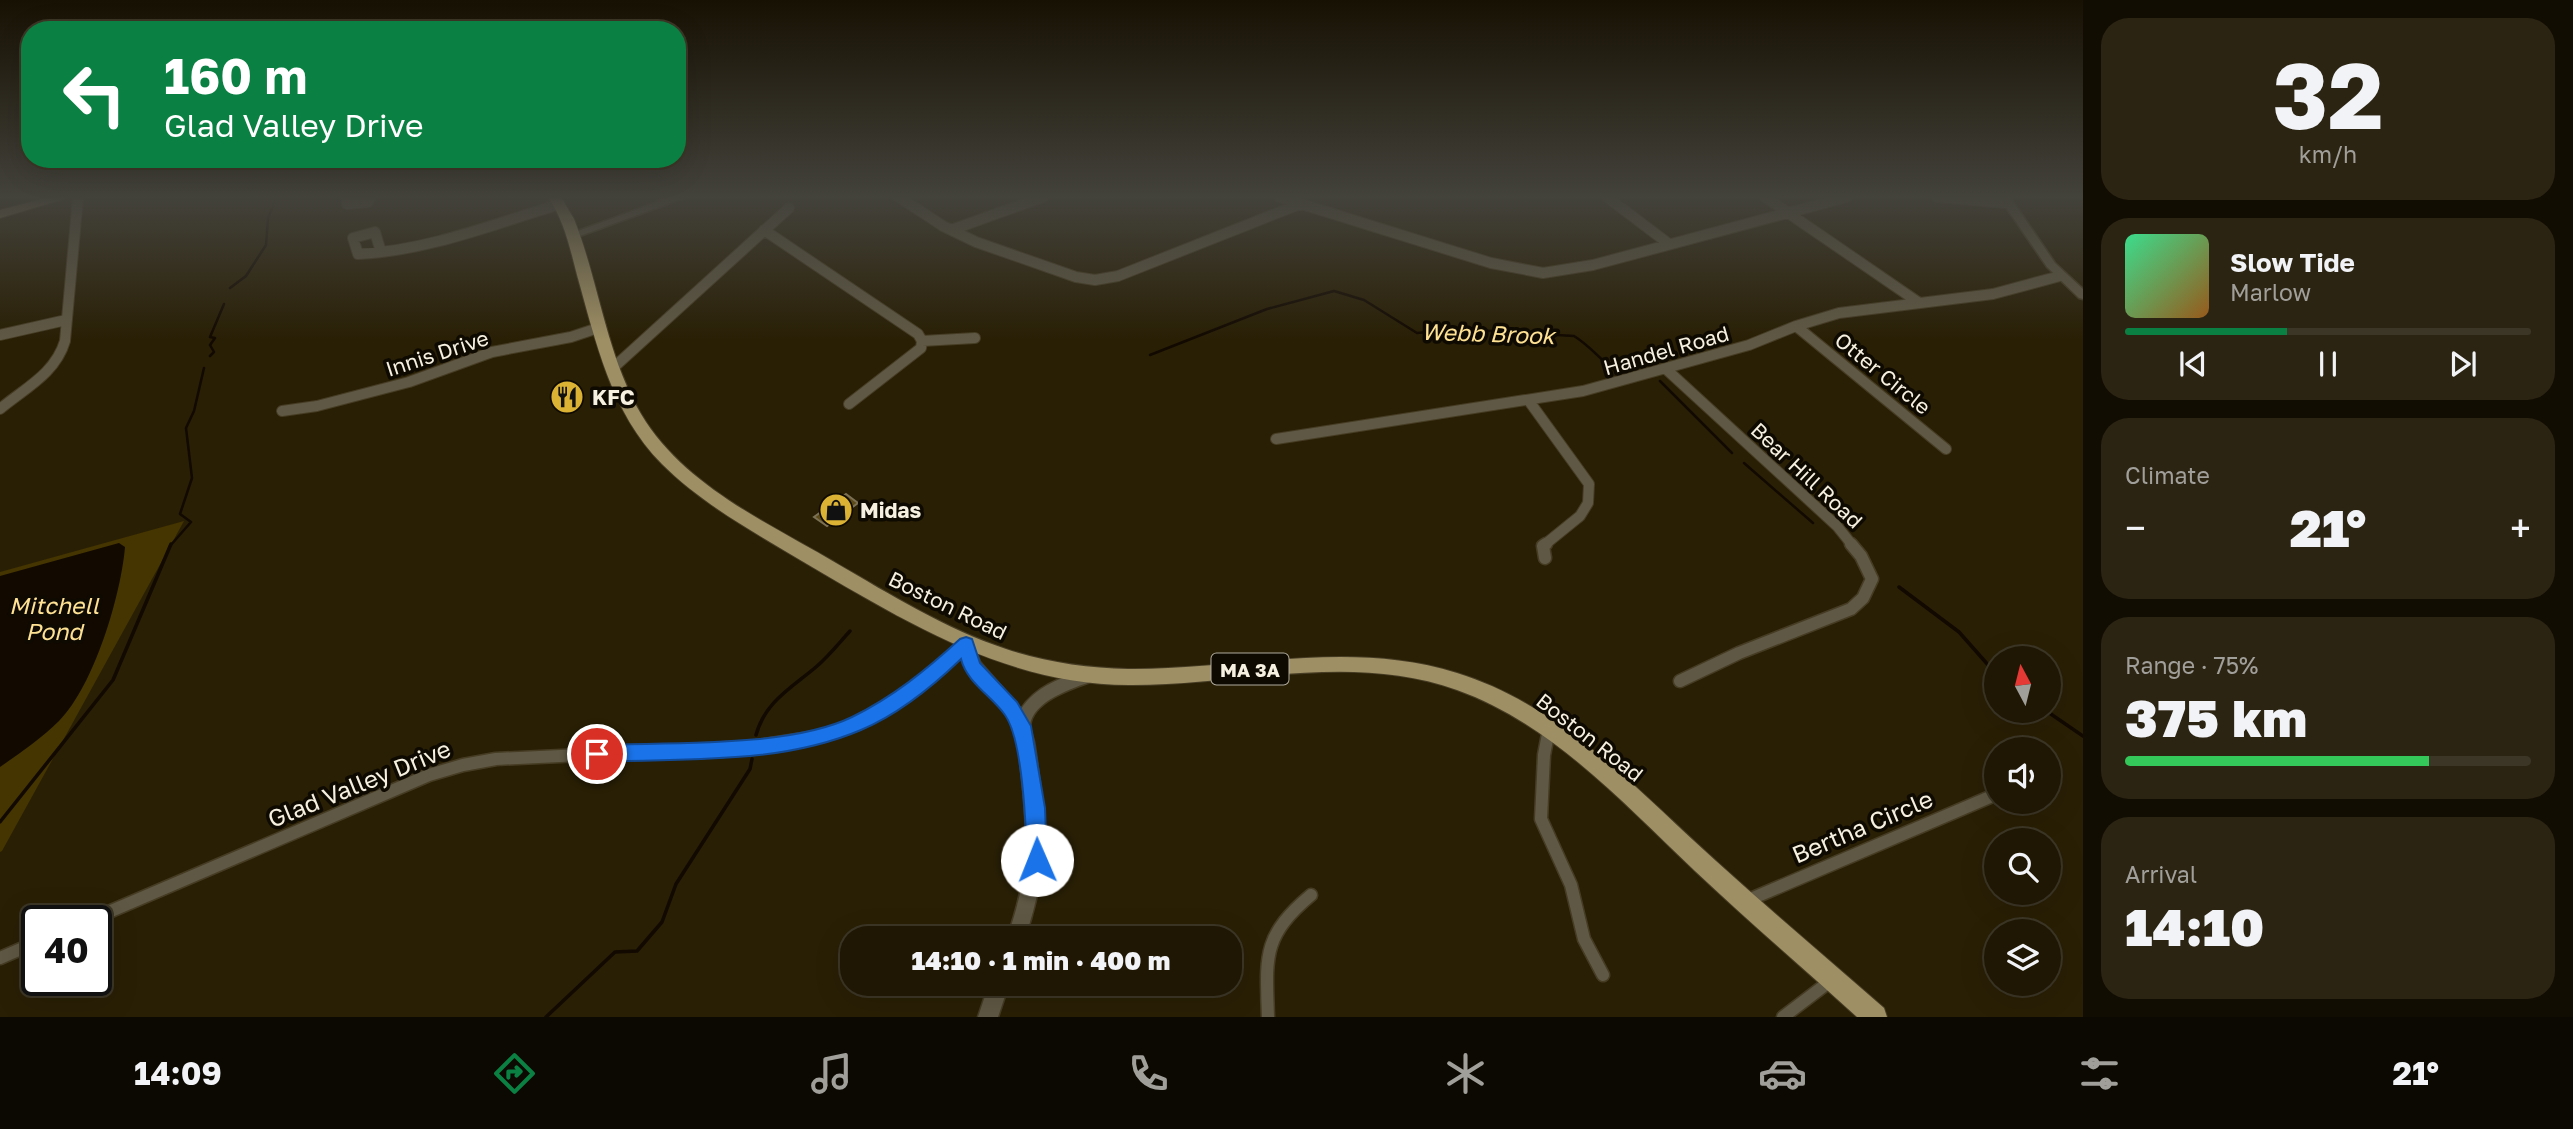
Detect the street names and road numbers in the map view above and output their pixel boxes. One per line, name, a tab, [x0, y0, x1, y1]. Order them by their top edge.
street label: Handel Road	[1600, 320, 1732, 380]
street label: Innis Drive	[382, 324, 492, 382]
street label: Otter Circle	[1830, 326, 1936, 420]
street label: Bear Hill Road	[1746, 417, 1868, 533]
street label: Boston Road	[885, 565, 1011, 645]
road number: MA 3A	[1212, 654, 1288, 684]
street label: Boston Road	[1531, 687, 1649, 787]
street label: Glad Valley Drive	[263, 733, 455, 833]
street label: Bertha Circle	[1787, 783, 1937, 869]

